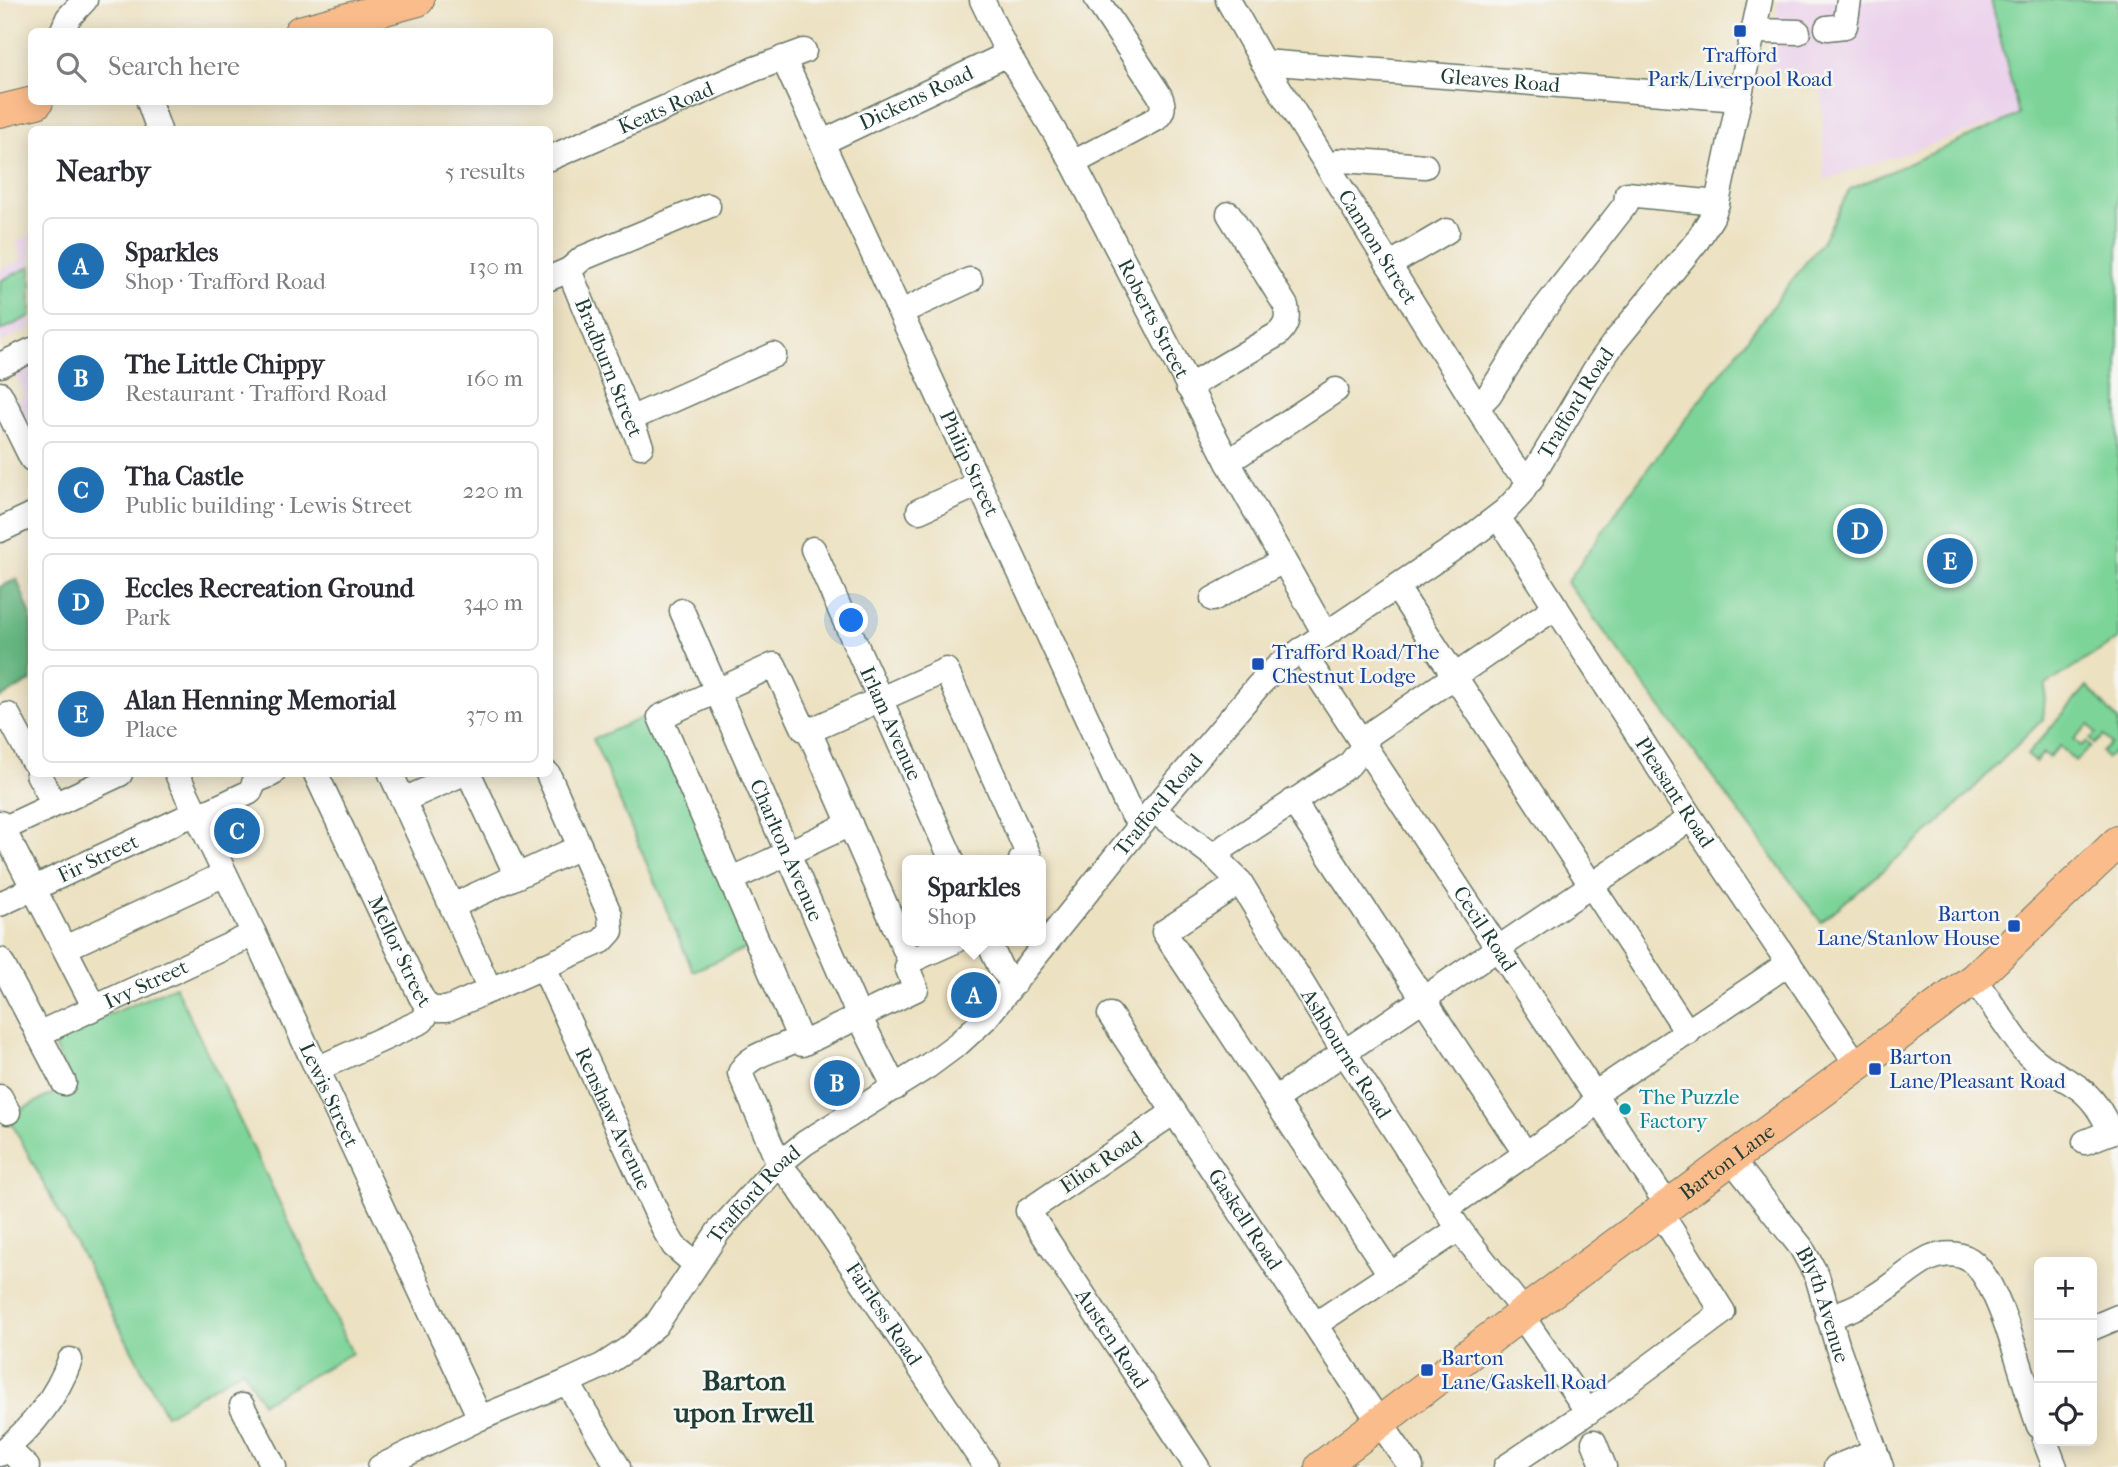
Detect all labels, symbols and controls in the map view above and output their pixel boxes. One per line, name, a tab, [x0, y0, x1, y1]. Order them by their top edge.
marker: Trafford Park/Liverpool Road	[1732, 23, 1748, 39]
search box	[28, 28, 553, 105]
place label: Trafford Park/Liverpool Road	[1648, 43, 1833, 91]
icon: search	[52, 48, 90, 86]
text: Search here	[108, 51, 240, 82]
street label: Dickens Road	[855, 60, 977, 135]
street label: Gleaves Road	[1440, 64, 1562, 97]
street label: Keats Road	[614, 76, 717, 139]
text: Nearby	[56, 154, 151, 189]
text: 5 results	[445, 158, 525, 185]
street label: Cannon Street	[1333, 185, 1423, 309]
text: Sparkles	[125, 237, 218, 268]
text: A	[74, 253, 88, 280]
text: 130 m	[469, 253, 523, 280]
street label: Roberts Street	[1113, 255, 1195, 383]
text: Shop · Trafford Road	[125, 268, 326, 295]
street label: Bradburn Street	[570, 295, 648, 441]
street label: Trafford Road	[1533, 342, 1619, 463]
text: The Little Chippy	[125, 349, 324, 380]
text: B	[74, 365, 88, 392]
text: 160 m	[466, 365, 523, 392]
text: Restaurant · Trafford Road	[125, 380, 387, 407]
street label: Philip Street	[935, 406, 1004, 520]
text: Tha Castle	[125, 461, 244, 492]
text: C	[73, 477, 89, 504]
text: 220 m	[463, 477, 523, 504]
text: Public building · Lewis Street	[125, 492, 412, 519]
pin: D	[1837, 505, 1883, 557]
pin: E	[1927, 535, 1973, 587]
text: Eccles Recreation Ground	[125, 573, 414, 604]
text: D	[72, 589, 90, 616]
text: 340 m	[463, 589, 523, 616]
your location	[834, 603, 868, 637]
text: Park	[125, 604, 171, 631]
place label: Trafford Road/The Chestnut Lodge	[1272, 640, 1439, 688]
marker: Trafford Road/The Chestnut Lodge	[1250, 656, 1266, 672]
street label: Irlam Avenue	[855, 663, 927, 784]
text: Alan Henning Memorial	[125, 685, 396, 716]
text: E	[74, 701, 88, 728]
text: 370 m	[466, 701, 523, 728]
text: Place	[125, 716, 177, 743]
street label: Pleasant Road	[1630, 732, 1720, 852]
street label: Trafford Road	[1109, 748, 1208, 861]
street label: Charlton Avenue	[745, 775, 828, 925]
pin: C	[214, 805, 260, 857]
street label: Fir Street	[54, 829, 143, 887]
popup	[902, 855, 1046, 946]
text: Sparkles	[927, 872, 1021, 903]
street label: Cecil Road	[1448, 882, 1522, 976]
street label: Mellor Street	[363, 892, 437, 1012]
place label: Barton Lane/Stanlow House	[1817, 902, 2000, 950]
text: Shop	[927, 903, 976, 930]
marker: Barton Lane/Stanlow House	[2006, 918, 2022, 934]
street label: Ivy Street	[100, 954, 192, 1014]
pin: A	[951, 969, 997, 1021]
street label: Ashbourne Road	[1296, 983, 1396, 1124]
street label: Lewis Street	[294, 1039, 364, 1151]
street label: Renshaw Avenue	[570, 1043, 656, 1194]
place label: Barton Lane/Pleasant Road	[1889, 1045, 2066, 1093]
pin: B	[814, 1057, 860, 1109]
marker: Barton Lane/Pleasant Road	[1867, 1061, 1883, 1077]
place label: The Puzzle Factory	[1639, 1085, 1739, 1133]
marker: The Puzzle Factory	[1617, 1101, 1633, 1117]
street label: Barton Lane	[1675, 1119, 1779, 1205]
street label: Eliot Road	[1055, 1125, 1147, 1198]
street label: Trafford Road	[702, 1139, 805, 1247]
street label: Gaskell Road	[1203, 1164, 1288, 1275]
street label: Blyth Avenue	[1791, 1242, 1854, 1366]
map controls	[2034, 1257, 2097, 1446]
button: +	[2034, 1257, 2097, 1320]
street label: Fairless Road	[841, 1258, 927, 1370]
street label: Austen Road	[1070, 1283, 1154, 1393]
button: −	[2034, 1320, 2097, 1383]
place label: Barton Lane/Gaskell Road	[1441, 1346, 1608, 1394]
marker: Barton Lane/Gaskell Road	[1419, 1362, 1435, 1378]
district label: Barton upon Irwell	[673, 1364, 814, 1429]
button: locate	[2034, 1383, 2097, 1446]

